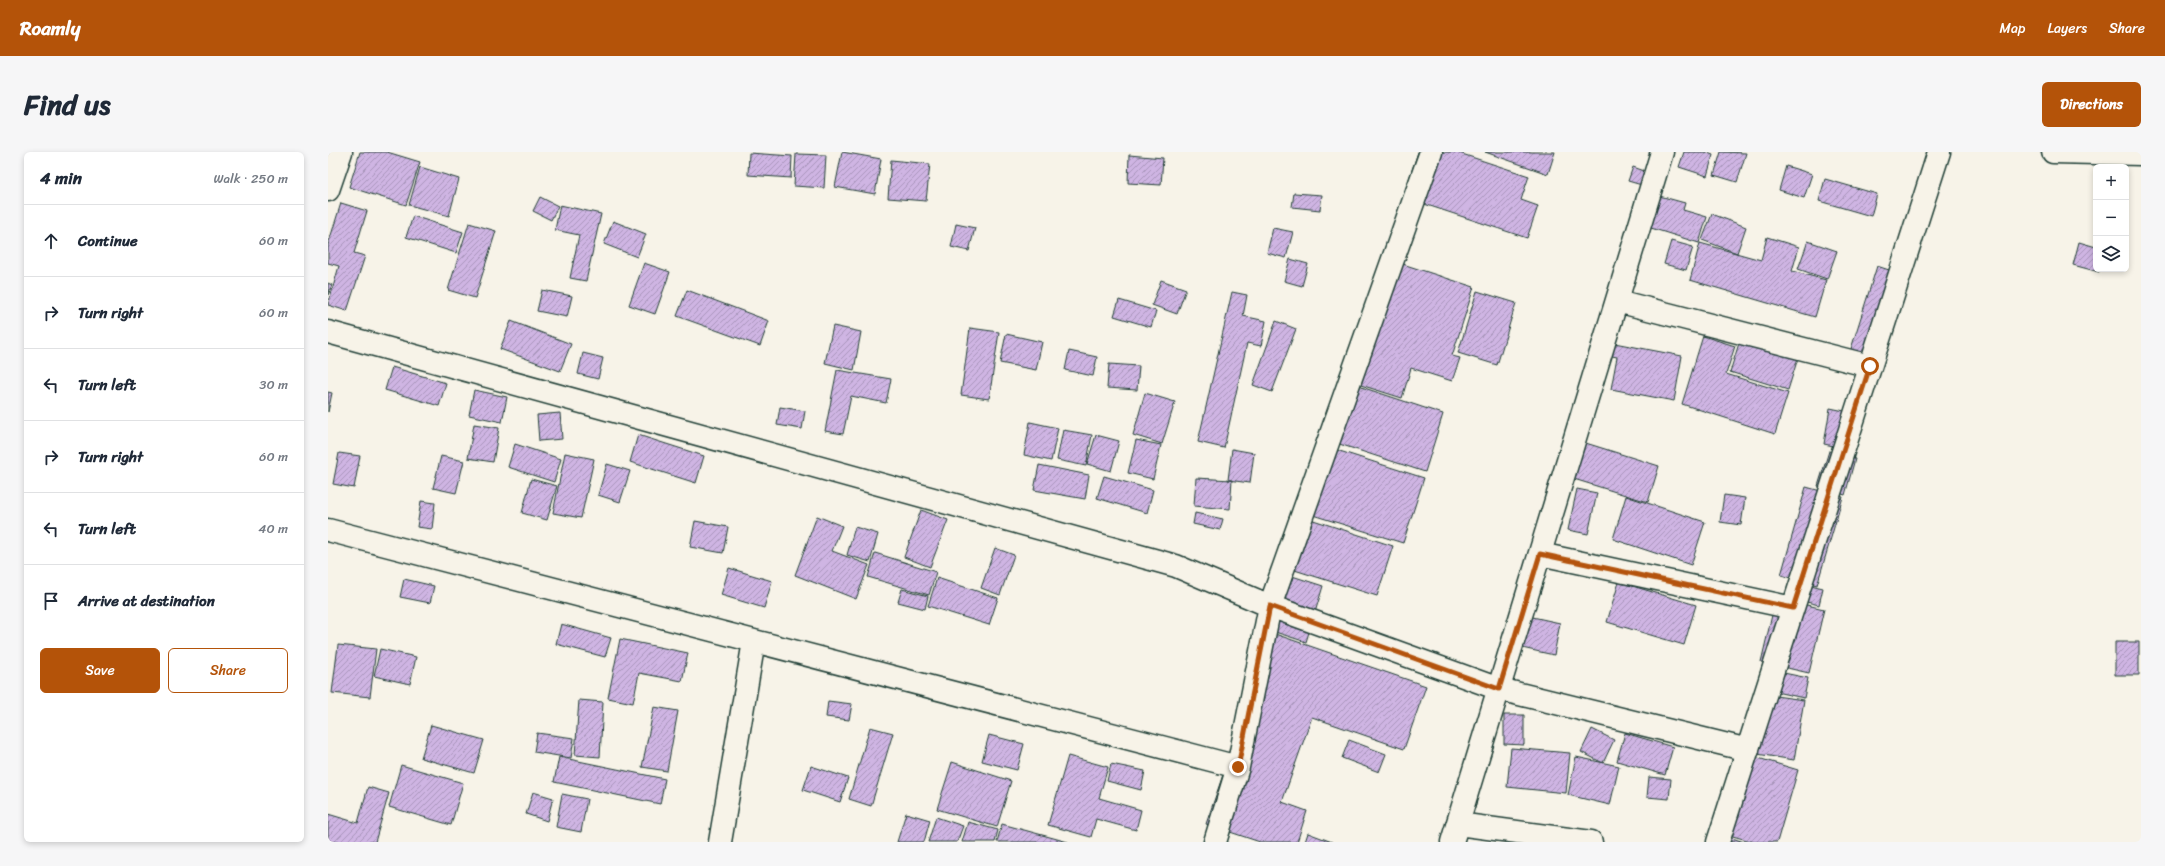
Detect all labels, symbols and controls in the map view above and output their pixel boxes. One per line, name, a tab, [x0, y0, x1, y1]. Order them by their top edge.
text: Roamly	[20, 12, 80, 45]
text: Map	[2000, 16, 2025, 41]
text: Layers	[2047, 16, 2087, 41]
text: Share	[2109, 16, 2145, 41]
text: Find us	[24, 80, 111, 129]
button: Directions	[2042, 82, 2141, 127]
text: 4 min	[40, 163, 82, 193]
map controls	[2093, 164, 2129, 272]
button: +	[2093, 164, 2129, 200]
text: Walk · 250 m	[214, 167, 288, 190]
button: −	[2093, 200, 2129, 236]
text: Continue	[78, 228, 138, 254]
text: 60 m	[259, 229, 288, 252]
icon: ahead	[40, 230, 62, 252]
button: layers	[2093, 236, 2129, 272]
text: Turn right	[78, 300, 143, 326]
text: 60 m	[259, 301, 288, 324]
icon: right	[40, 302, 62, 324]
route start	[1861, 357, 1879, 375]
text: Turn left	[78, 372, 136, 398]
text: 30 m	[259, 373, 288, 396]
icon: left	[40, 374, 62, 396]
text: Turn right	[78, 444, 143, 470]
text: 60 m	[259, 445, 288, 468]
icon: right	[40, 446, 62, 468]
text: Turn left	[78, 516, 136, 542]
text: 40 m	[258, 517, 288, 540]
icon: left	[40, 518, 62, 540]
text: Arrive at destination	[78, 588, 215, 614]
icon: arrive	[40, 590, 62, 612]
button: Save	[40, 648, 160, 693]
button: Share	[168, 648, 288, 693]
route end	[1229, 758, 1247, 776]

